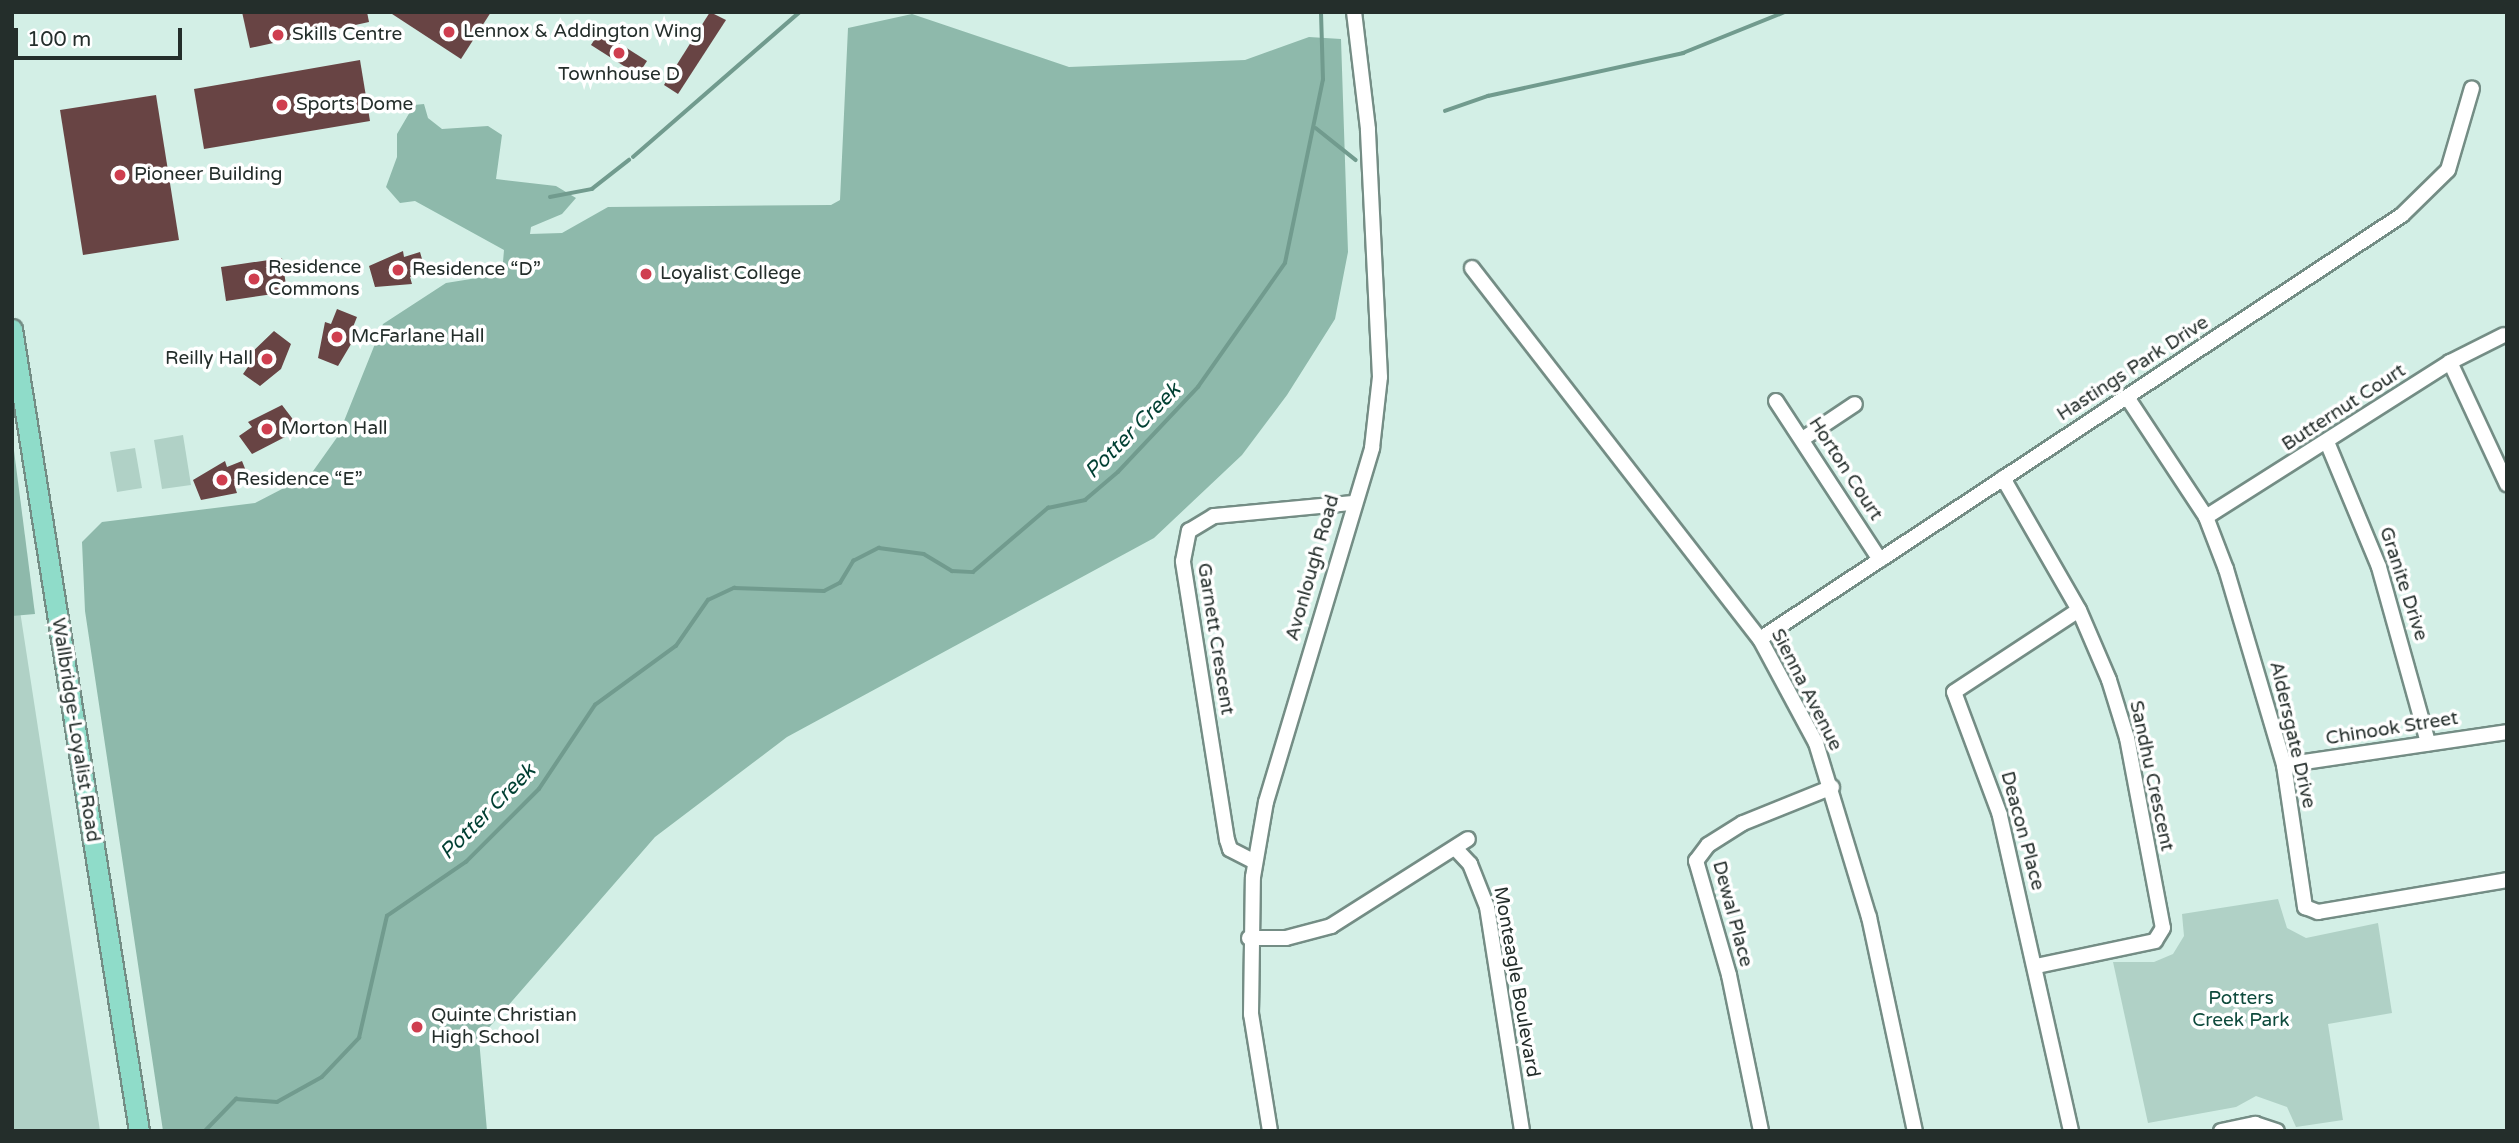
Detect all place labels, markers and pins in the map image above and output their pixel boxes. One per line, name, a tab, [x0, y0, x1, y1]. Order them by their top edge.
place label: Lennox & Addington Wing	[463, 21, 702, 43]
place label: Skills Centre	[292, 24, 402, 46]
marker: Lennox & Addington Wing	[441, 24, 457, 40]
marker: Skills Centre	[270, 27, 286, 43]
marker: Townhouse D	[611, 45, 627, 61]
place label: Townhouse D	[558, 64, 680, 86]
place label: Sports Dome	[296, 94, 413, 116]
marker: Sports Dome	[274, 97, 290, 113]
place label: Pioneer Building	[134, 164, 283, 186]
marker: Pioneer Building	[112, 167, 128, 183]
place label: Residence Commons	[268, 257, 361, 301]
place label: Residence “D”	[412, 259, 541, 281]
marker: Residence “D”	[390, 262, 406, 278]
place label: Loyalist College	[660, 263, 801, 285]
marker: Loyalist College	[638, 266, 654, 282]
marker: Residence Commons	[246, 271, 262, 287]
place label: McFarlane Hall	[351, 326, 484, 348]
marker: McFarlane Hall	[329, 329, 345, 345]
place label: Reilly Hall	[165, 348, 253, 370]
marker: Reilly Hall	[259, 351, 275, 367]
place label: Morton Hall	[281, 418, 388, 440]
marker: Morton Hall	[259, 421, 275, 437]
place label: Residence “E”	[236, 469, 363, 491]
marker: Residence “E”	[214, 472, 230, 488]
place label: Quinte Christian High School	[431, 1005, 577, 1049]
marker: Quinte Christian High School	[409, 1019, 425, 1035]

